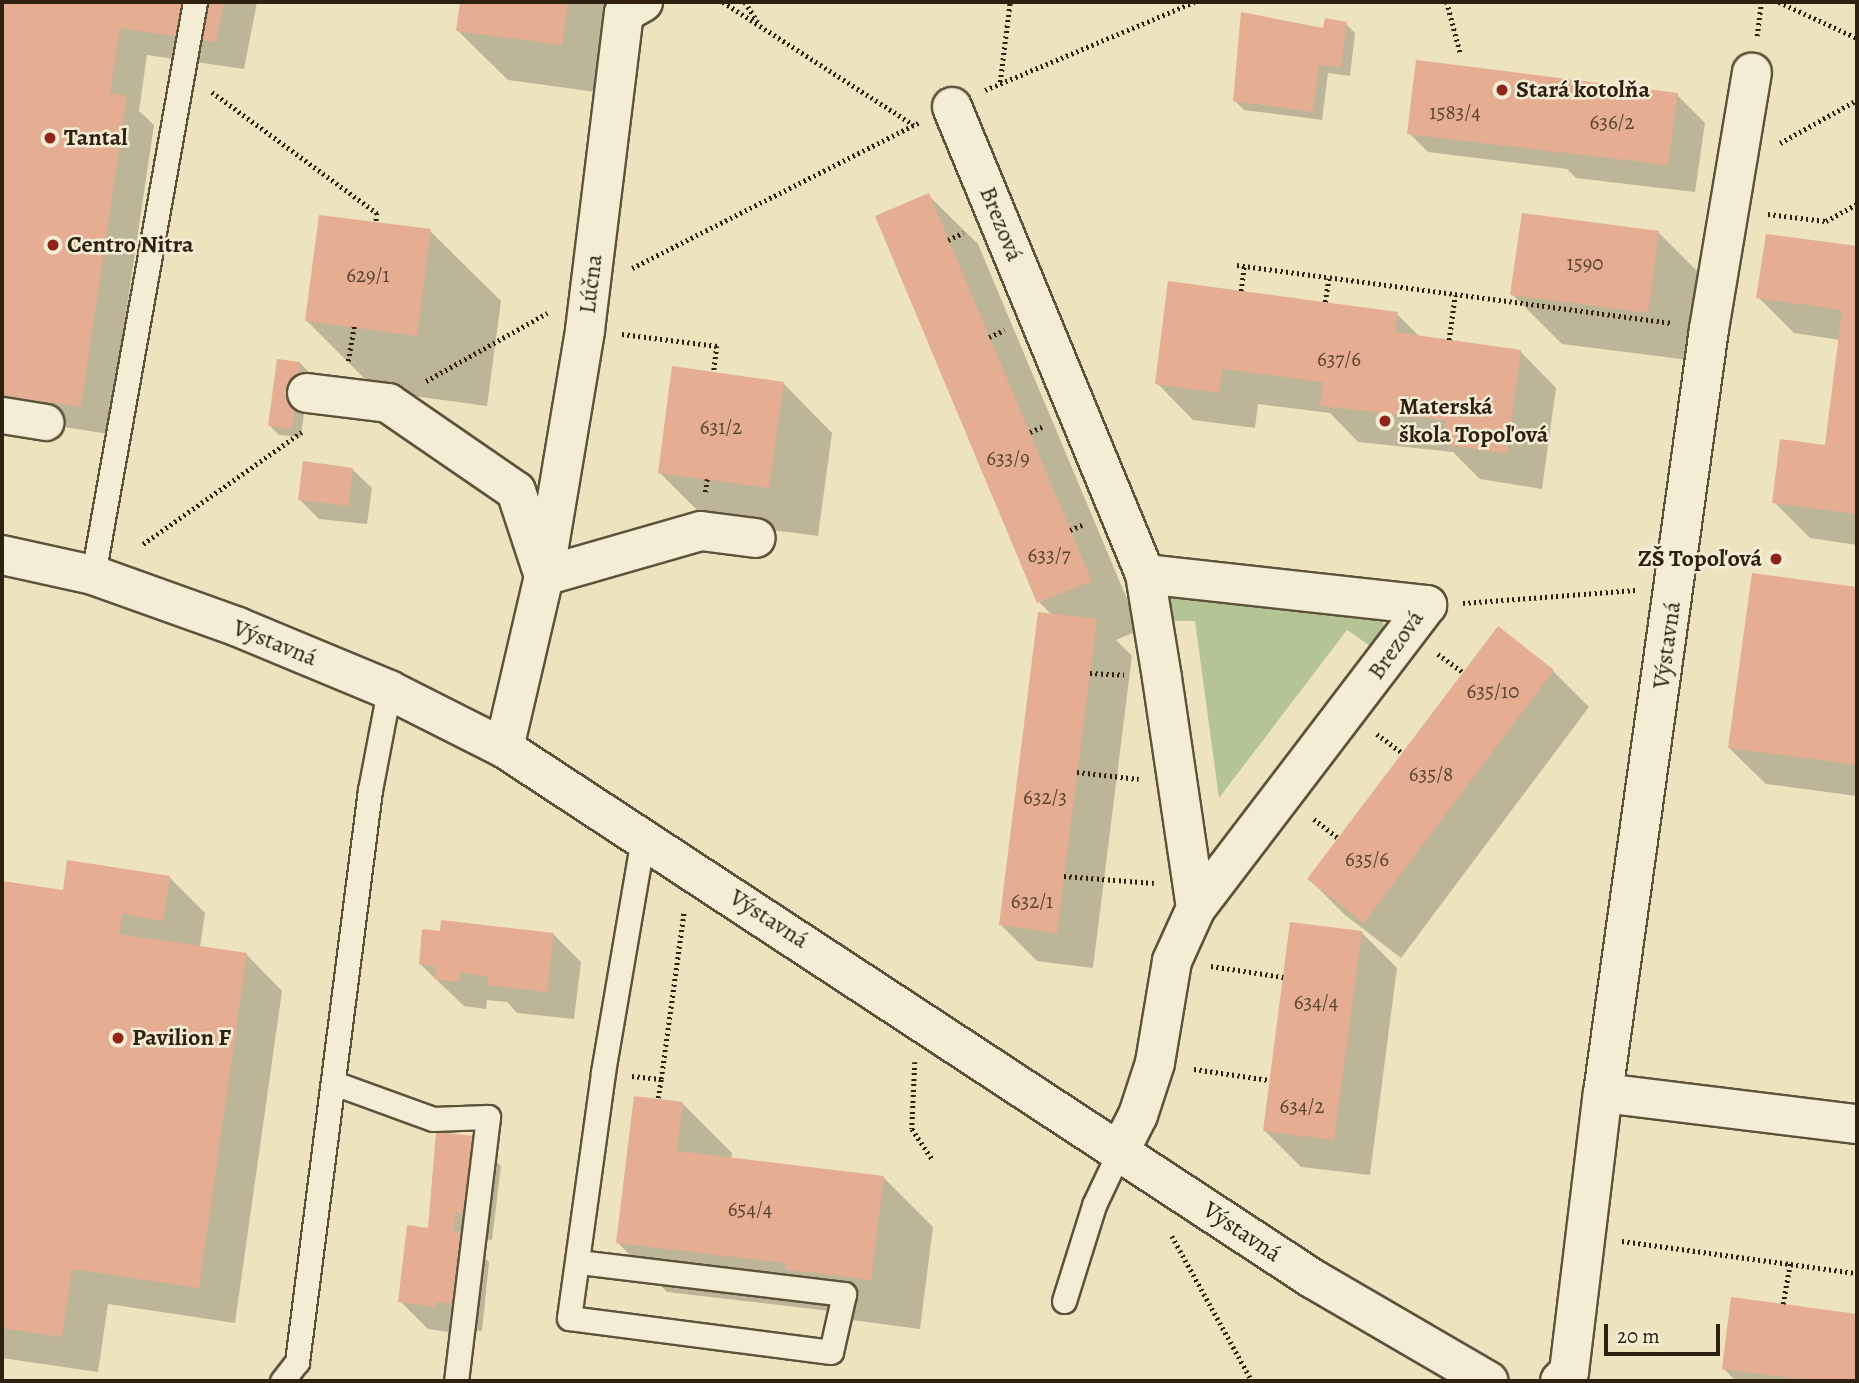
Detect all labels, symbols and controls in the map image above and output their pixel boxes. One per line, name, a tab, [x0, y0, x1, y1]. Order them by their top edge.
place label: Stará kotolňa	[1516, 76, 1650, 104]
marker: Stará kotolňa	[1494, 82, 1510, 98]
house number: 1583/4	[1429, 99, 1481, 125]
house number: 636/2	[1589, 109, 1635, 135]
place label: Tantal	[64, 124, 128, 152]
marker: Tantal	[42, 130, 58, 146]
street label: Brezová	[973, 183, 1029, 265]
place label: Centro Nitra	[67, 231, 194, 259]
marker: Centro Nitra	[45, 237, 61, 253]
house number: 1590	[1567, 250, 1603, 276]
street label: Lúčna	[573, 253, 609, 315]
house number: 629/1	[346, 262, 390, 288]
house number: 637/6	[1317, 346, 1361, 372]
place label: Materská škola Topoľová	[1399, 393, 1548, 449]
marker: Materská škola Topoľová	[1377, 413, 1393, 429]
house number: 631/2	[700, 414, 742, 440]
house number: 633/9	[986, 445, 1030, 471]
house number: 633/7	[1028, 542, 1070, 568]
place label: ZŠ Topoľová	[1638, 545, 1762, 573]
marker: ZŠ Topoľová	[1768, 551, 1784, 567]
street label: Výstavná	[1647, 599, 1687, 691]
street label: Brezová	[1362, 605, 1430, 685]
street label: Výstavná	[229, 613, 321, 673]
house number: 635/10	[1467, 678, 1519, 704]
house number: 635/8	[1409, 761, 1453, 787]
house number: 632/3	[1023, 784, 1067, 810]
house number: 635/6	[1345, 846, 1389, 872]
street label: Výstavná	[724, 883, 814, 955]
house number: 632/1	[1011, 888, 1053, 914]
house number: 634/4	[1294, 989, 1338, 1015]
place label: Pavilion F	[132, 1024, 231, 1052]
marker: Pavilion F	[110, 1030, 126, 1046]
house number: 634/2	[1280, 1093, 1324, 1119]
street label: Výstavná	[1197, 1195, 1287, 1269]
house number: 654/4	[728, 1196, 772, 1222]
scale bar	[1607, 1310, 1722, 1354]
text: 20 m	[1617, 1322, 1660, 1350]

